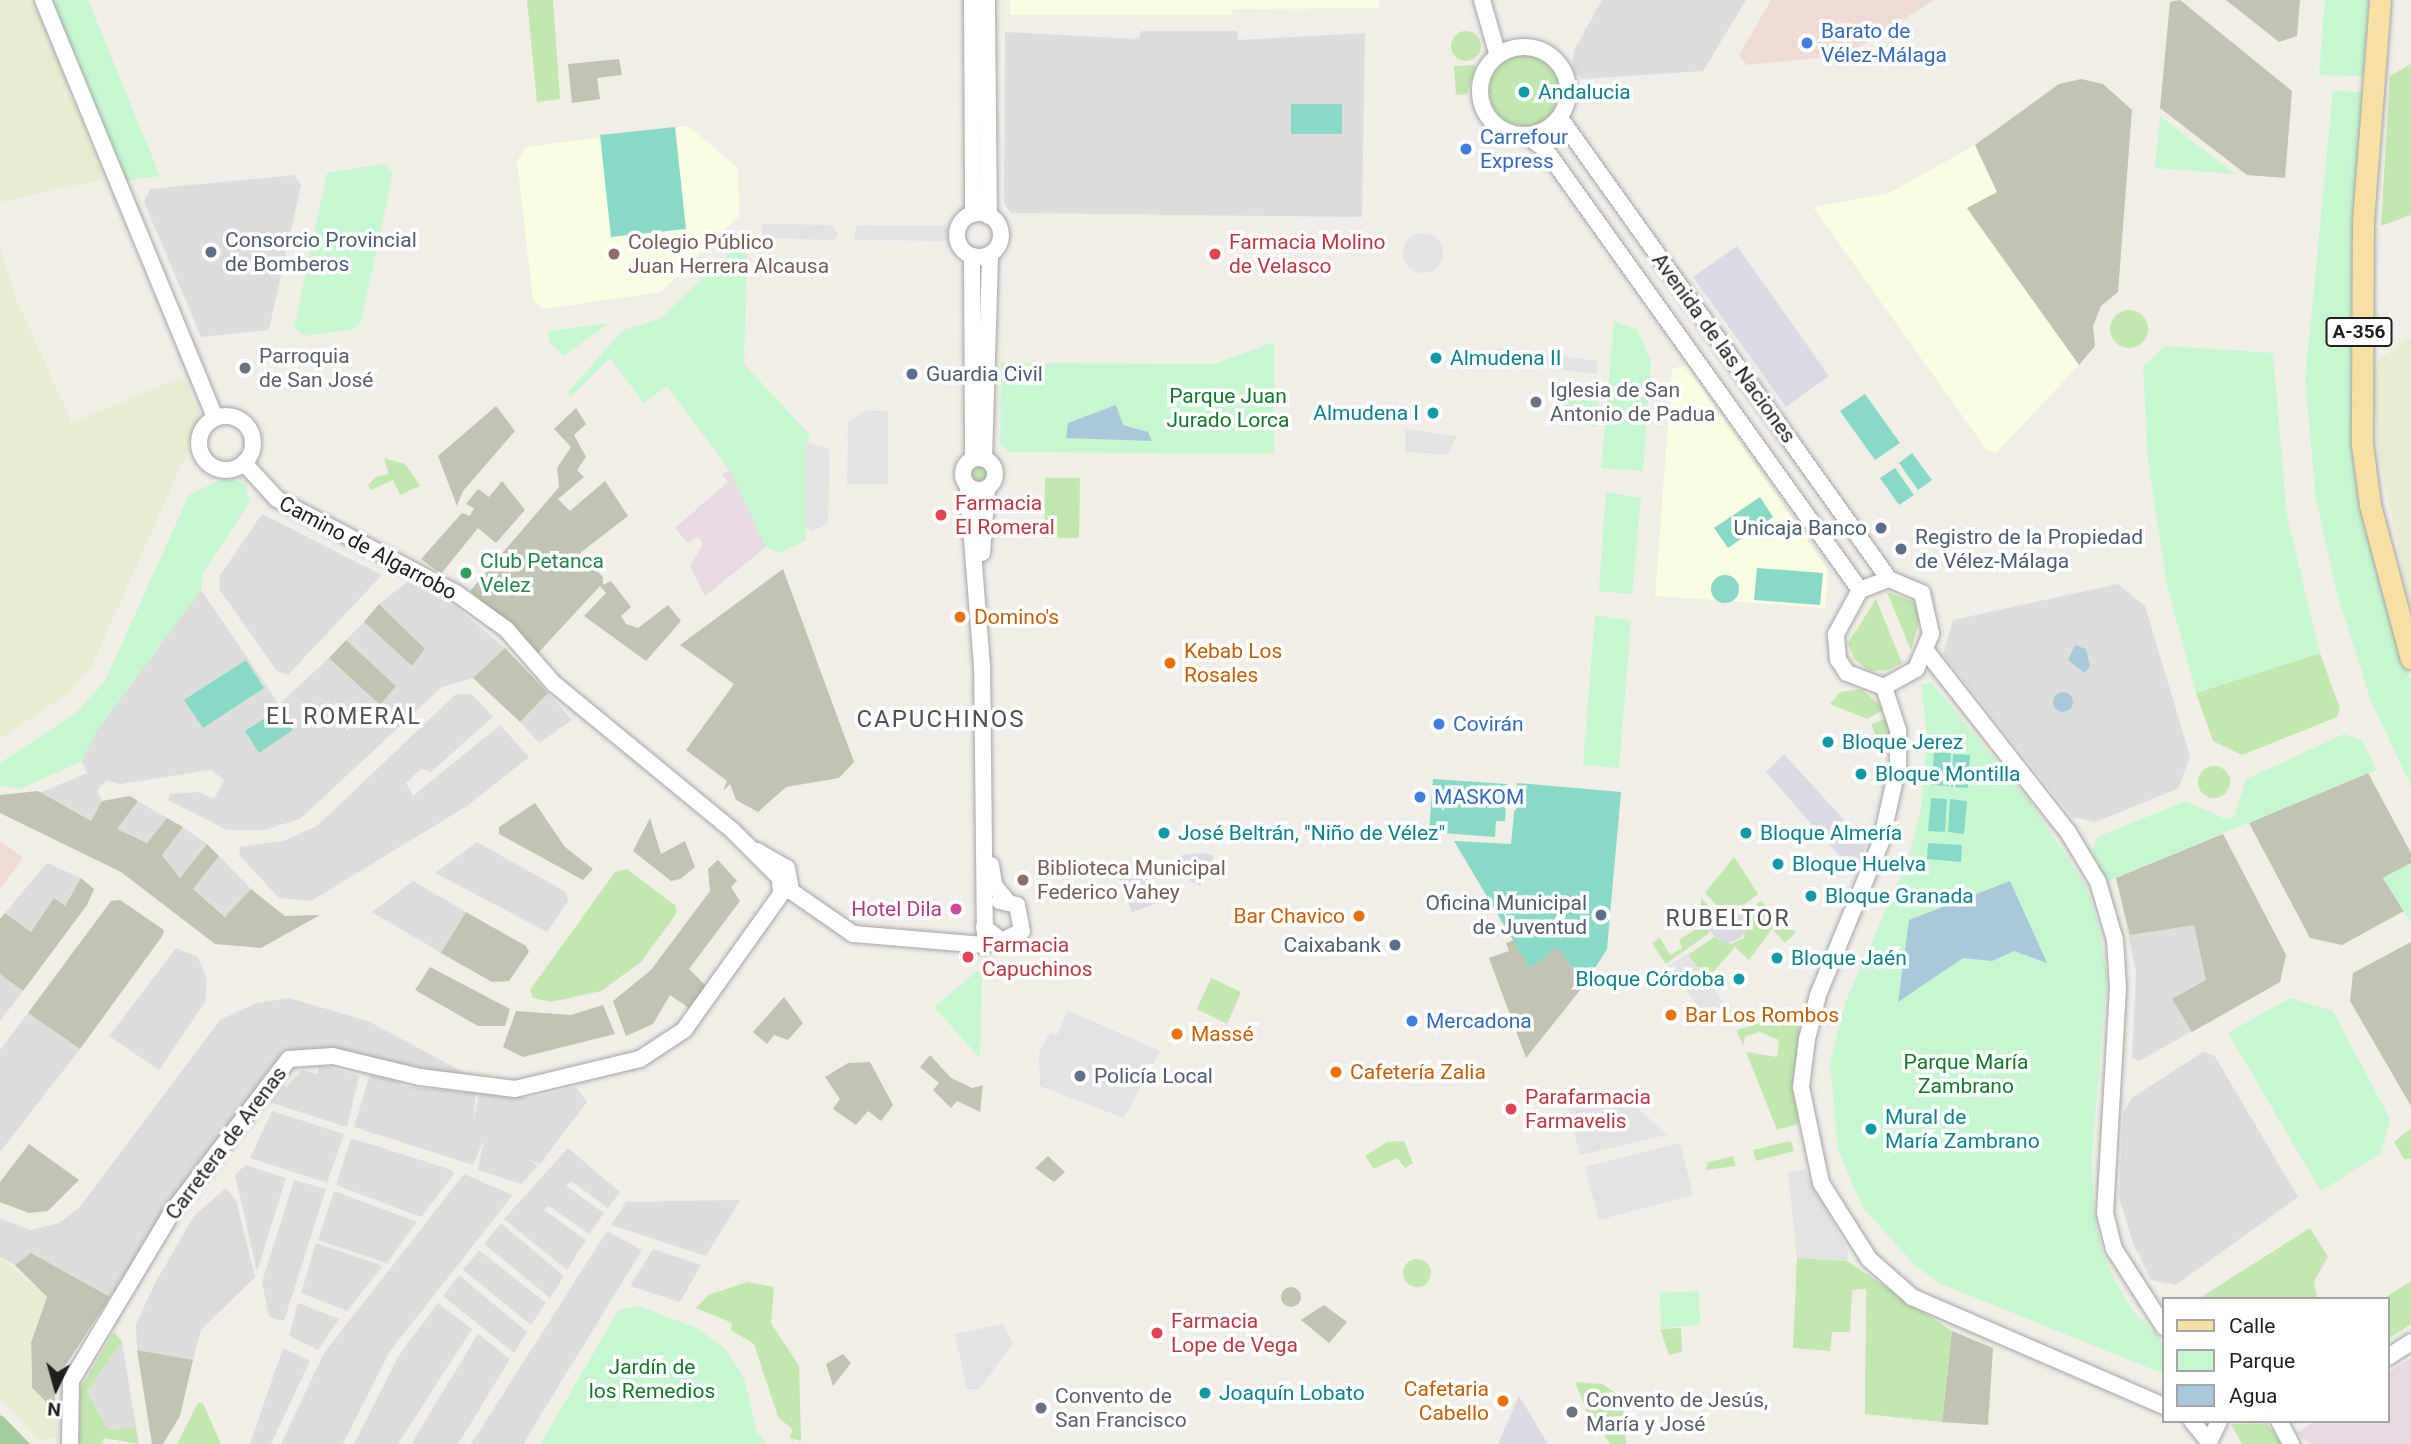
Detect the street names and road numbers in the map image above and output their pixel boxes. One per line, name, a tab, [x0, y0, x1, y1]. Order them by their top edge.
street label: Avenida de las Naciones	[1647, 248, 1801, 448]
road number: A-356	[2324, 316, 2394, 348]
street label: Camino de Algarrobo	[275, 491, 461, 605]
street label: Carretera de Arenas	[160, 1061, 292, 1225]

